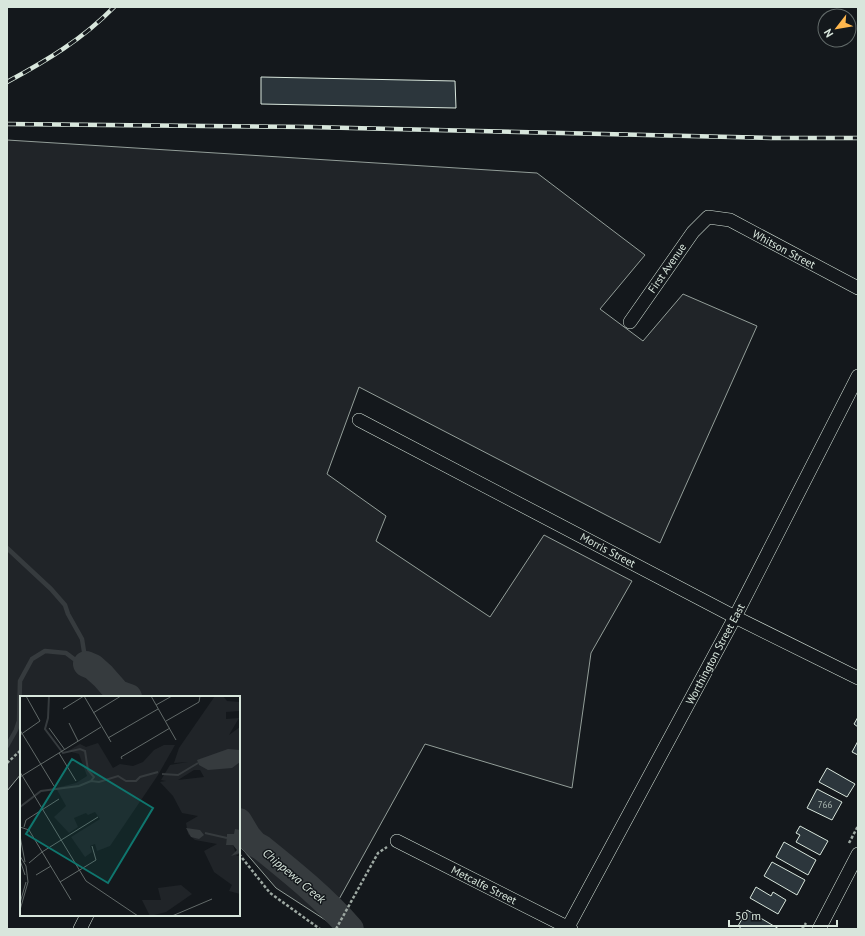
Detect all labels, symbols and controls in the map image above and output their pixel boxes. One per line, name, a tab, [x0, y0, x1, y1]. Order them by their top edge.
north arrow	[817, 8, 857, 48]
text: N	[821, 26, 836, 40]
street label: Whitson Street	[750, 227, 818, 272]
street label: First Avenue	[645, 240, 690, 296]
street label: Morris Street	[578, 530, 638, 571]
street label: Worthington Street East	[682, 601, 748, 707]
inset map	[20, 696, 240, 916]
house number: 766	[818, 799, 832, 810]
water label: Chippewa Creek	[260, 845, 329, 907]
street label: Metcalfe Street	[449, 863, 519, 908]
scale bar	[729, 902, 837, 928]
text: 50 m	[735, 908, 761, 923]

